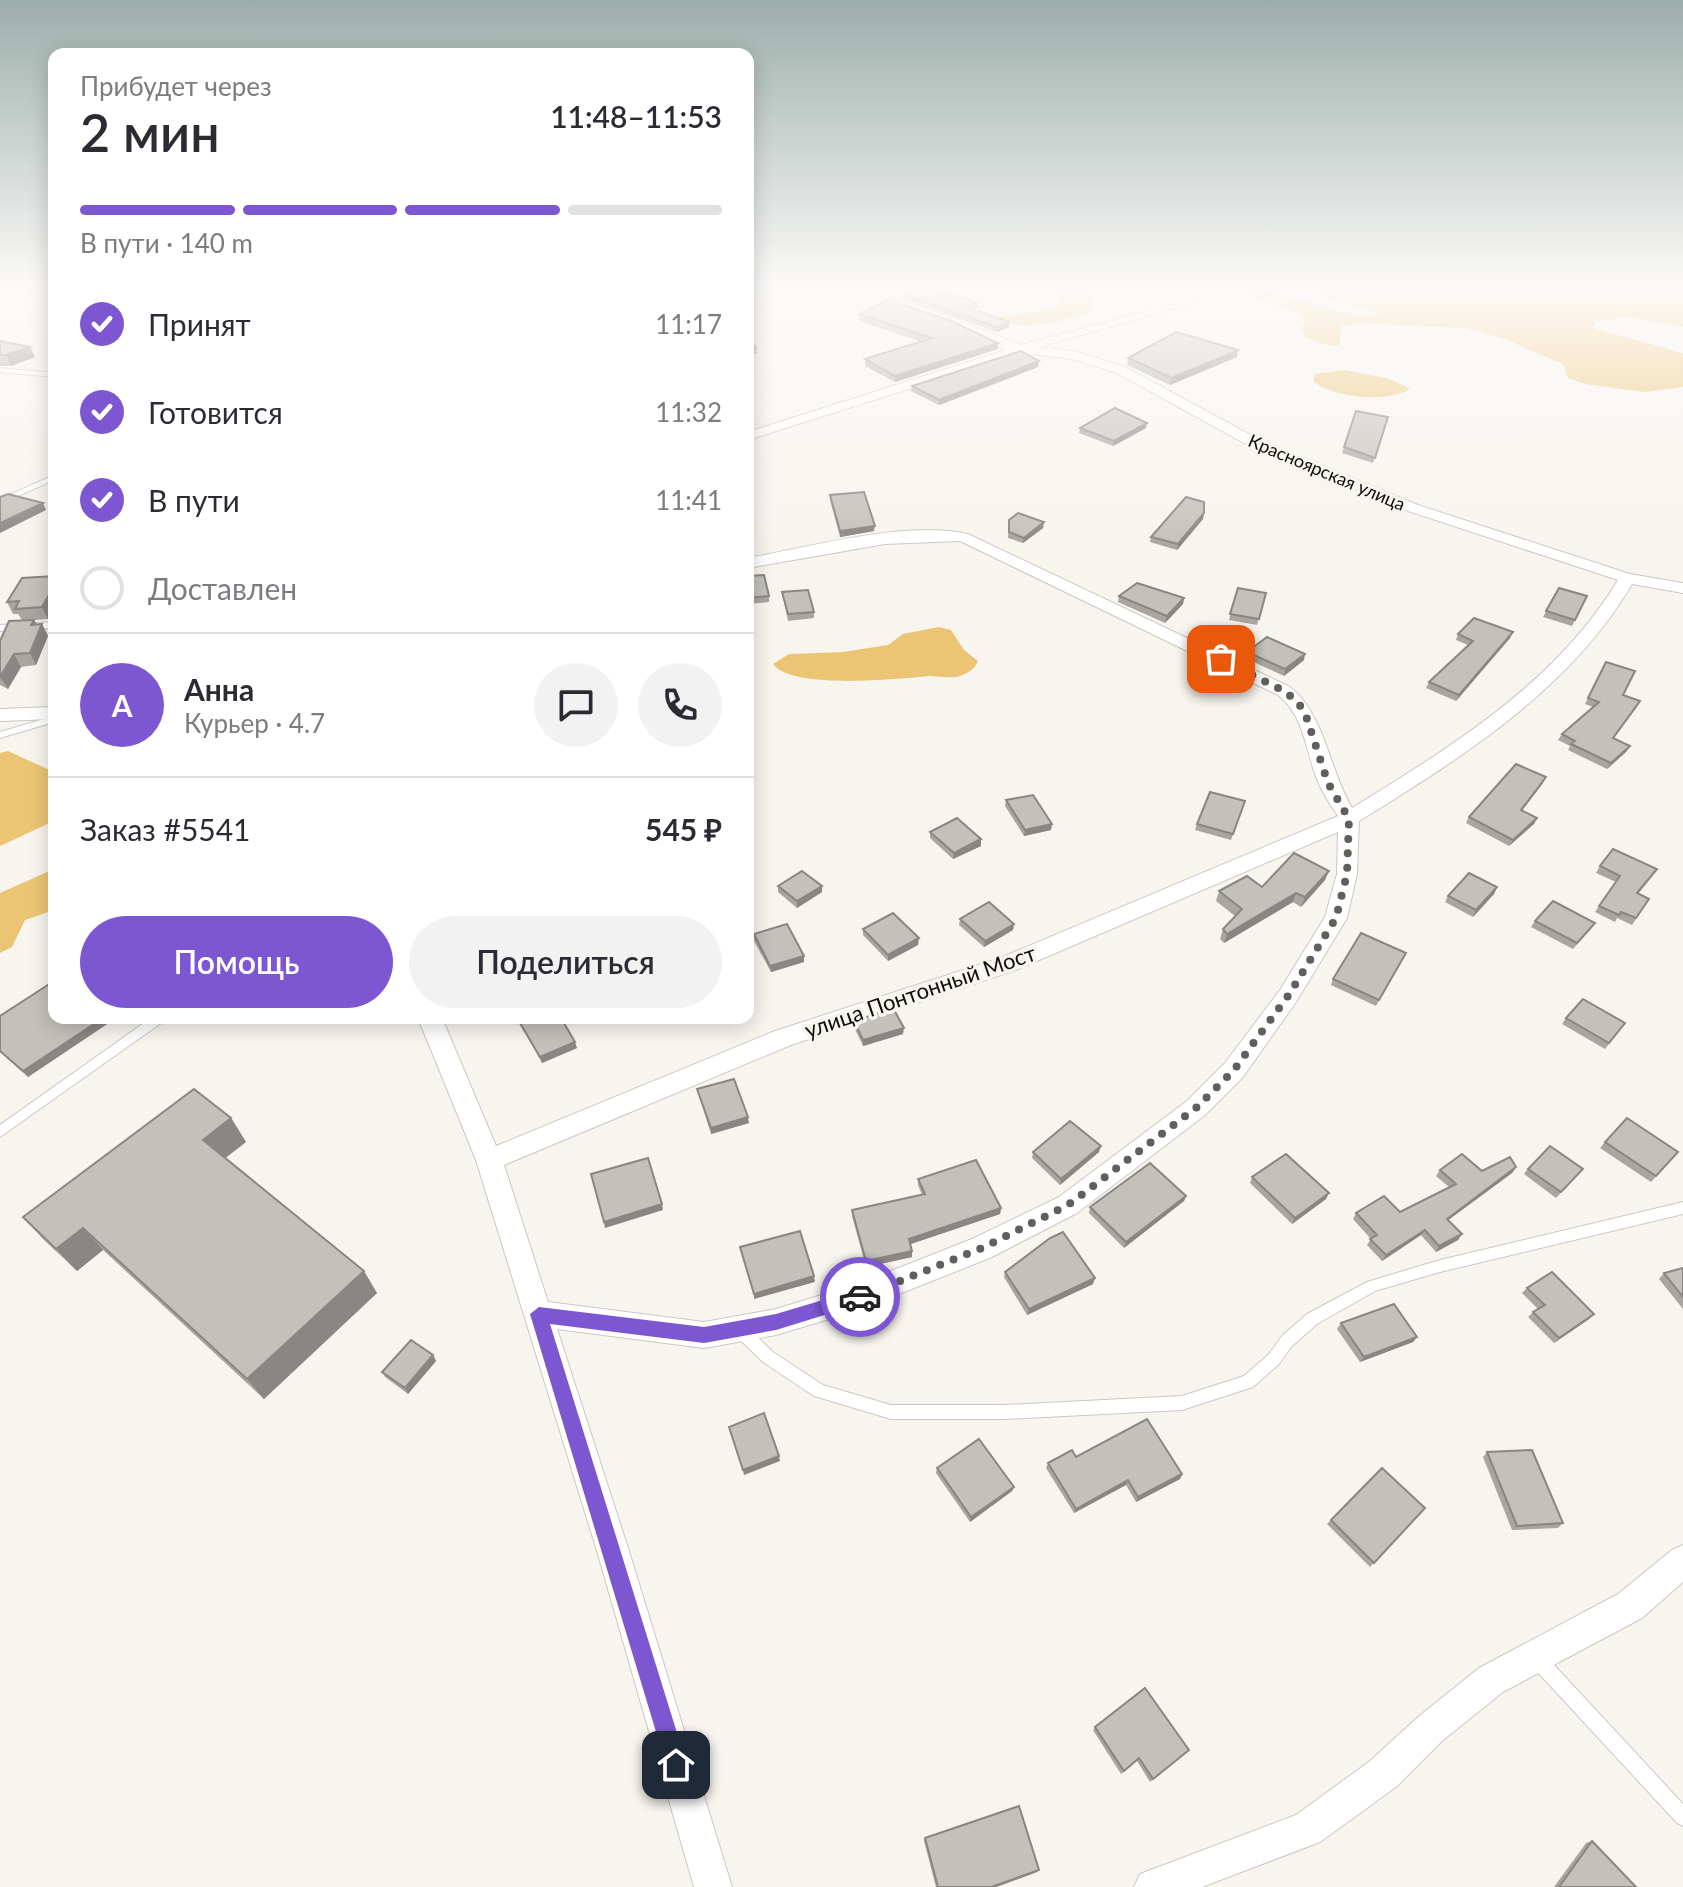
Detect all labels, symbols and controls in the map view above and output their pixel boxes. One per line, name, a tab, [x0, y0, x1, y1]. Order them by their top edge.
text: Прибудет через	[80, 70, 272, 102]
text: 11:48–11:53	[550, 98, 722, 134]
text: 2 мин	[80, 101, 220, 163]
text: В пути · 140 m	[80, 227, 253, 259]
icon: check	[80, 302, 124, 346]
text: Принят	[148, 306, 251, 342]
text: 11:17	[655, 308, 722, 340]
icon: check	[80, 390, 124, 434]
text: Готовится	[148, 394, 283, 430]
text: 11:32	[655, 396, 722, 428]
street label: Красноярская улица	[1245, 429, 1409, 515]
icon: check	[80, 478, 124, 522]
text: В пути	[148, 482, 240, 518]
text: 11:41	[655, 484, 722, 516]
text: Доставлен	[148, 570, 297, 606]
pin	[1187, 625, 1255, 693]
icon: bag	[1199, 637, 1243, 681]
button: chat	[534, 663, 618, 747]
button: phone	[638, 663, 722, 747]
text: Анна	[184, 671, 254, 707]
text: А	[112, 687, 132, 723]
text: Курьер · 4.7	[184, 707, 325, 739]
text: Заказ #5541	[80, 811, 251, 847]
text: 545 ₽	[645, 811, 722, 847]
button: Помощь	[80, 916, 393, 1008]
button: Поделиться	[409, 916, 722, 1008]
street label: улица Понтонный Мост	[801, 939, 1039, 1043]
courier	[820, 1257, 900, 1337]
icon: car	[838, 1275, 882, 1319]
pin	[642, 1731, 710, 1799]
icon: home	[654, 1743, 698, 1787]

